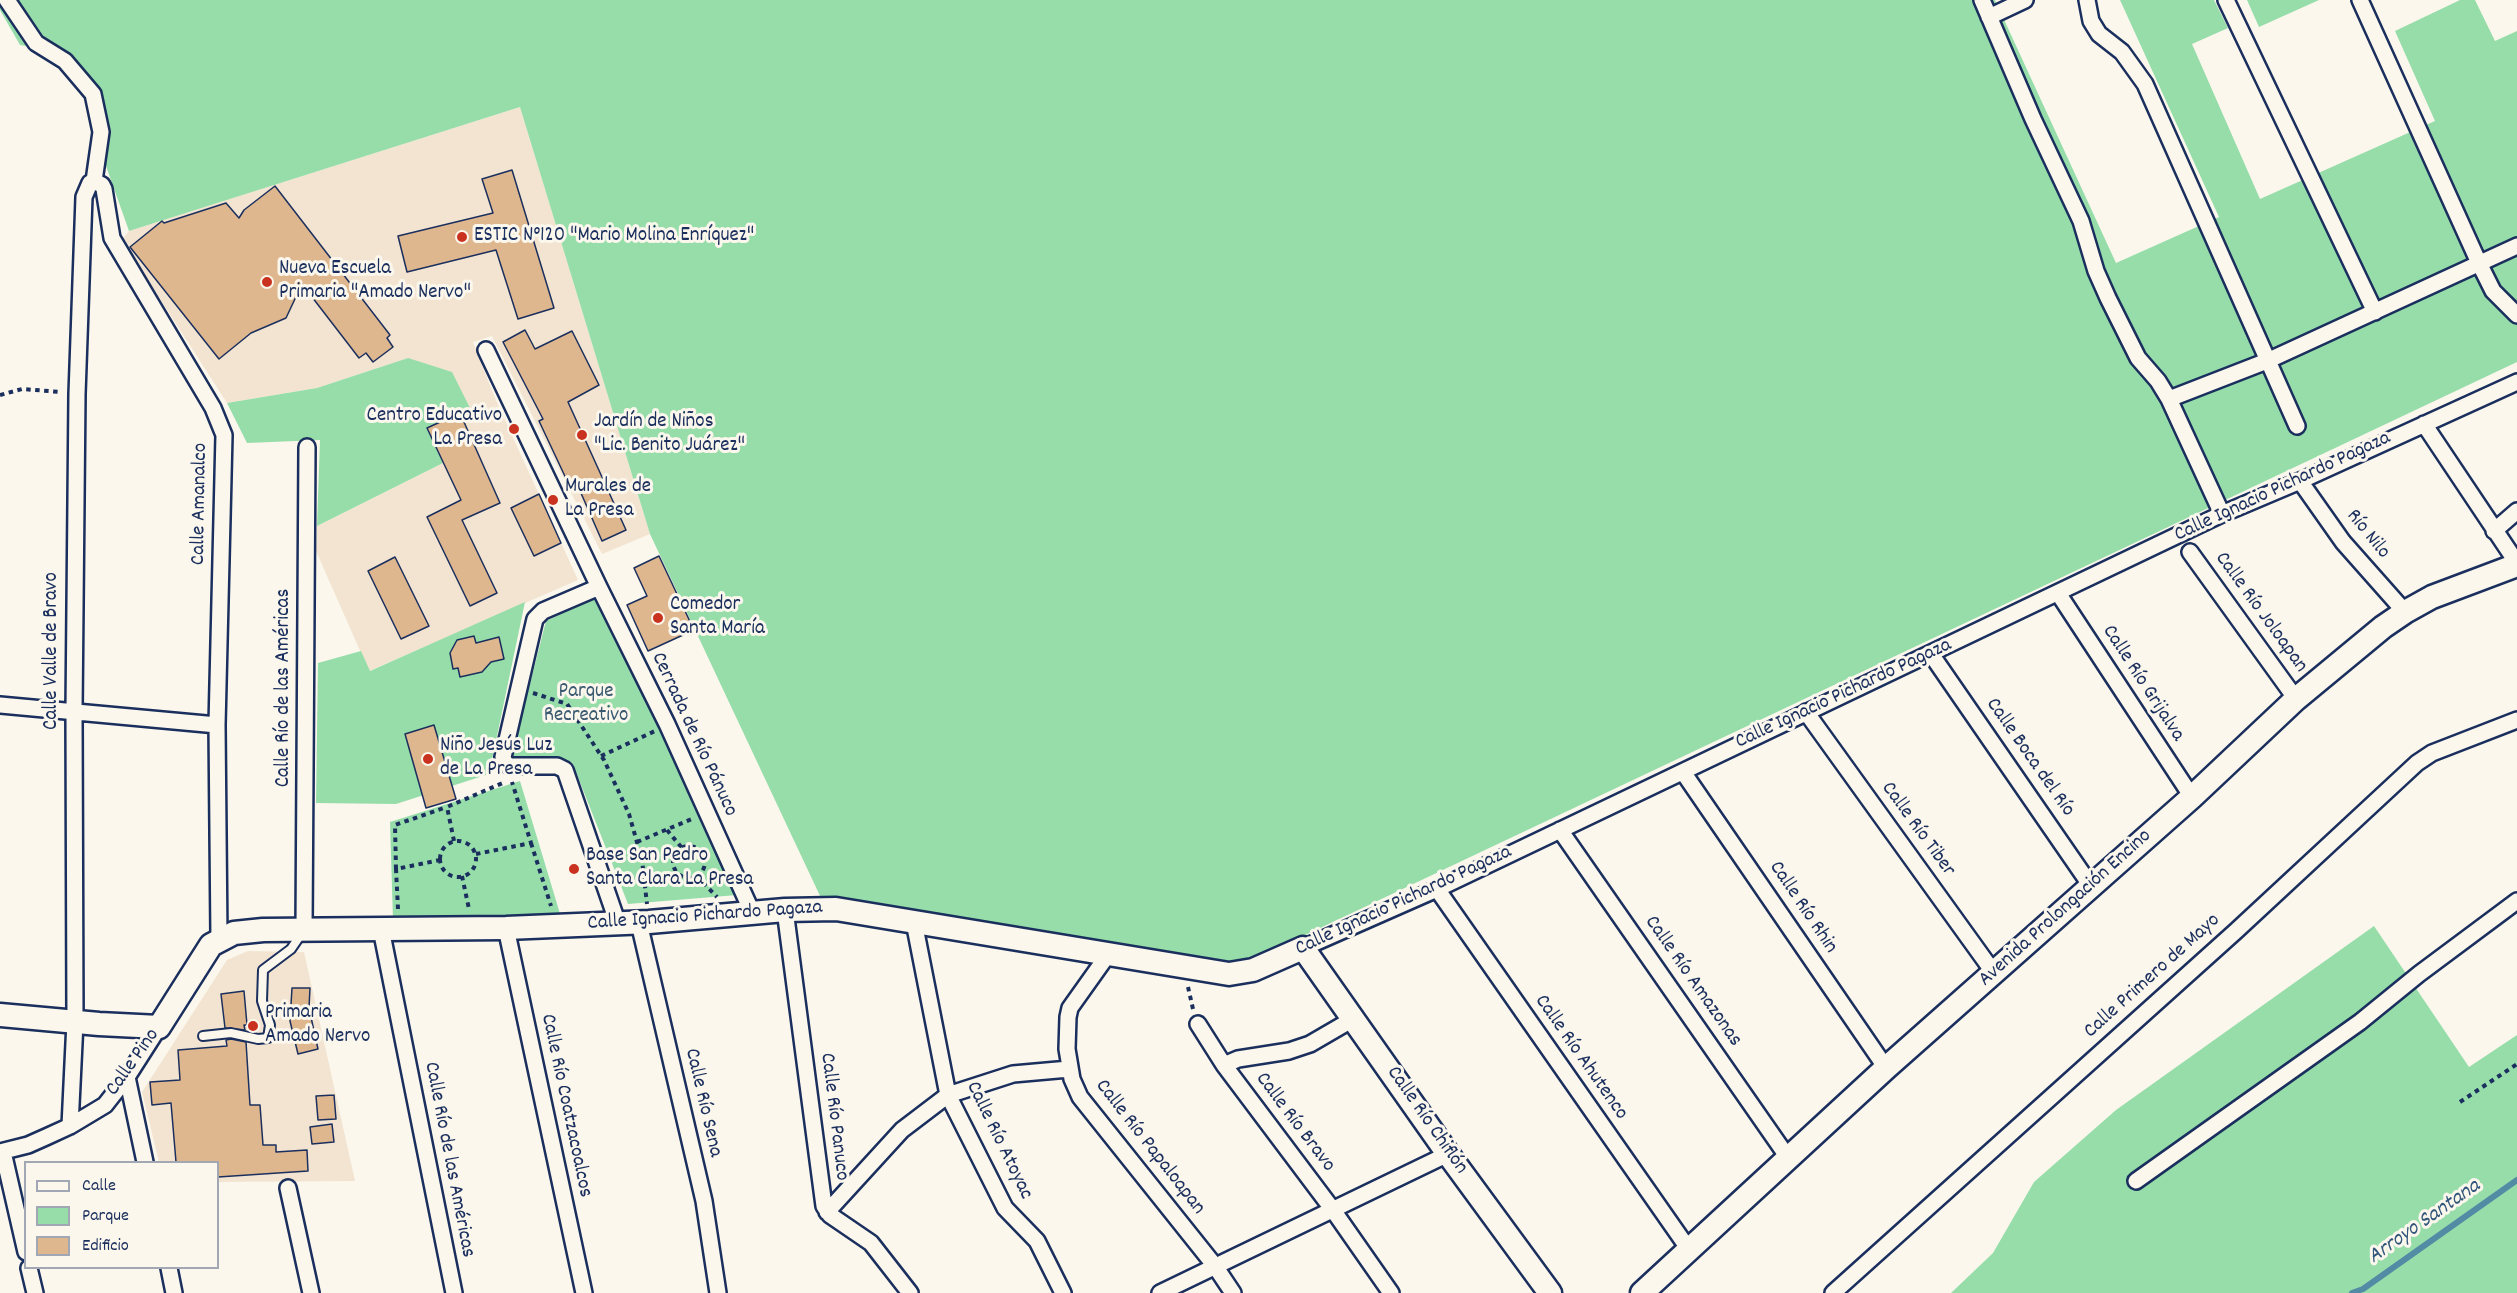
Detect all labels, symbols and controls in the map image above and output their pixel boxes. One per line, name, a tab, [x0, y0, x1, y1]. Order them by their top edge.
place label: ESTIC N°120 "Mario Molina Enríquez"	[474, 224, 754, 250]
marker: ESTIC N°120 "Mario Molina Enríquez"	[455, 230, 469, 244]
place label: Nueva Escuela Primaria "Amado Nervo"	[279, 257, 471, 307]
marker: Nueva Escuela Primaria "Amado Nervo"	[260, 275, 274, 289]
place label: Centro Educativo La Presa	[367, 404, 502, 454]
place label: Jardín de Niños "Lic. Benito Juárez"	[594, 410, 745, 460]
marker: Centro Educativo La Presa	[507, 422, 521, 436]
street label: Calle Ignacio Pichardo Pagaza	[2171, 427, 2395, 549]
marker: Jardín de Niños "Lic. Benito Juárez"	[575, 428, 589, 442]
street label: Calle Amanalco	[187, 443, 215, 565]
place label: Murales de La Presa	[565, 475, 651, 525]
marker: Murales de La Presa	[546, 493, 560, 507]
street label: Río Nilo	[2339, 505, 2395, 565]
street label: Calle Río Joloapan	[2208, 548, 2312, 678]
street label: Calle Valle de Bravo	[40, 572, 66, 730]
street label: Calle Río de las Américas	[272, 589, 298, 787]
place label: Comedor Santa María	[670, 593, 765, 643]
marker: Comedor Santa María	[651, 611, 665, 625]
street label: Calle Río Grijalva	[2095, 621, 2189, 747]
street label: Calle Ignacio Pichardo Pagaza	[1732, 634, 1956, 756]
street label: Cerrada de Río Pánuco	[644, 649, 742, 821]
park label: Parque Recreativo	[544, 680, 628, 730]
street label: Calle Boca del Río	[1979, 694, 2079, 822]
place label: Niño Jesús Luz de La Presa	[440, 734, 552, 784]
marker: Niño Jesús Luz de La Presa	[421, 752, 435, 766]
street label: Calle Río Tiber	[1874, 778, 1960, 882]
street label: Avenida Prolongación Encino	[1974, 825, 2158, 993]
street label: Calle Ignacio Pichardo Pagaza	[1292, 841, 1516, 963]
place label: Base San Pedro Santa Clara La Presa	[586, 844, 753, 894]
street label: Calle Río Rhin	[1762, 857, 1842, 959]
marker: Base San Pedro Santa Clara La Presa	[567, 862, 581, 876]
street label: Calle Ignacio Pichardo Pagaza	[587, 896, 823, 938]
street label: Calle Primero de Mayo	[2080, 909, 2226, 1045]
street label: Calle Río Amazonas	[1638, 912, 1746, 1052]
street label: Calle Río Ahutenco	[1527, 991, 1633, 1125]
place label: Primaria Amado Nervo	[265, 1001, 370, 1051]
street label: Calle Río Coatzacoalcos	[533, 1012, 597, 1200]
marker: Primaria Amado Nervo	[246, 1019, 260, 1033]
street label: Calle Pino	[102, 1024, 166, 1102]
street label: Calle Río Sena	[677, 1046, 727, 1160]
street label: Calle Río Panuco	[813, 1052, 853, 1182]
street label: Calle Río de las Américas	[417, 1060, 479, 1260]
street label: Calle Río Chiflón	[1380, 1062, 1472, 1180]
street label: Calle Río Bravo	[1248, 1068, 1340, 1178]
street label: Calle Río Papaloapan	[1088, 1075, 1210, 1221]
street label: Calle Río Atoyac	[959, 1078, 1037, 1204]
legend	[24, 1161, 219, 1269]
text: Calle	[82, 1174, 116, 1199]
water label: Arroyo Santana	[2364, 1175, 2486, 1271]
text: Parque	[82, 1204, 129, 1229]
text: Edificio	[82, 1234, 129, 1259]

